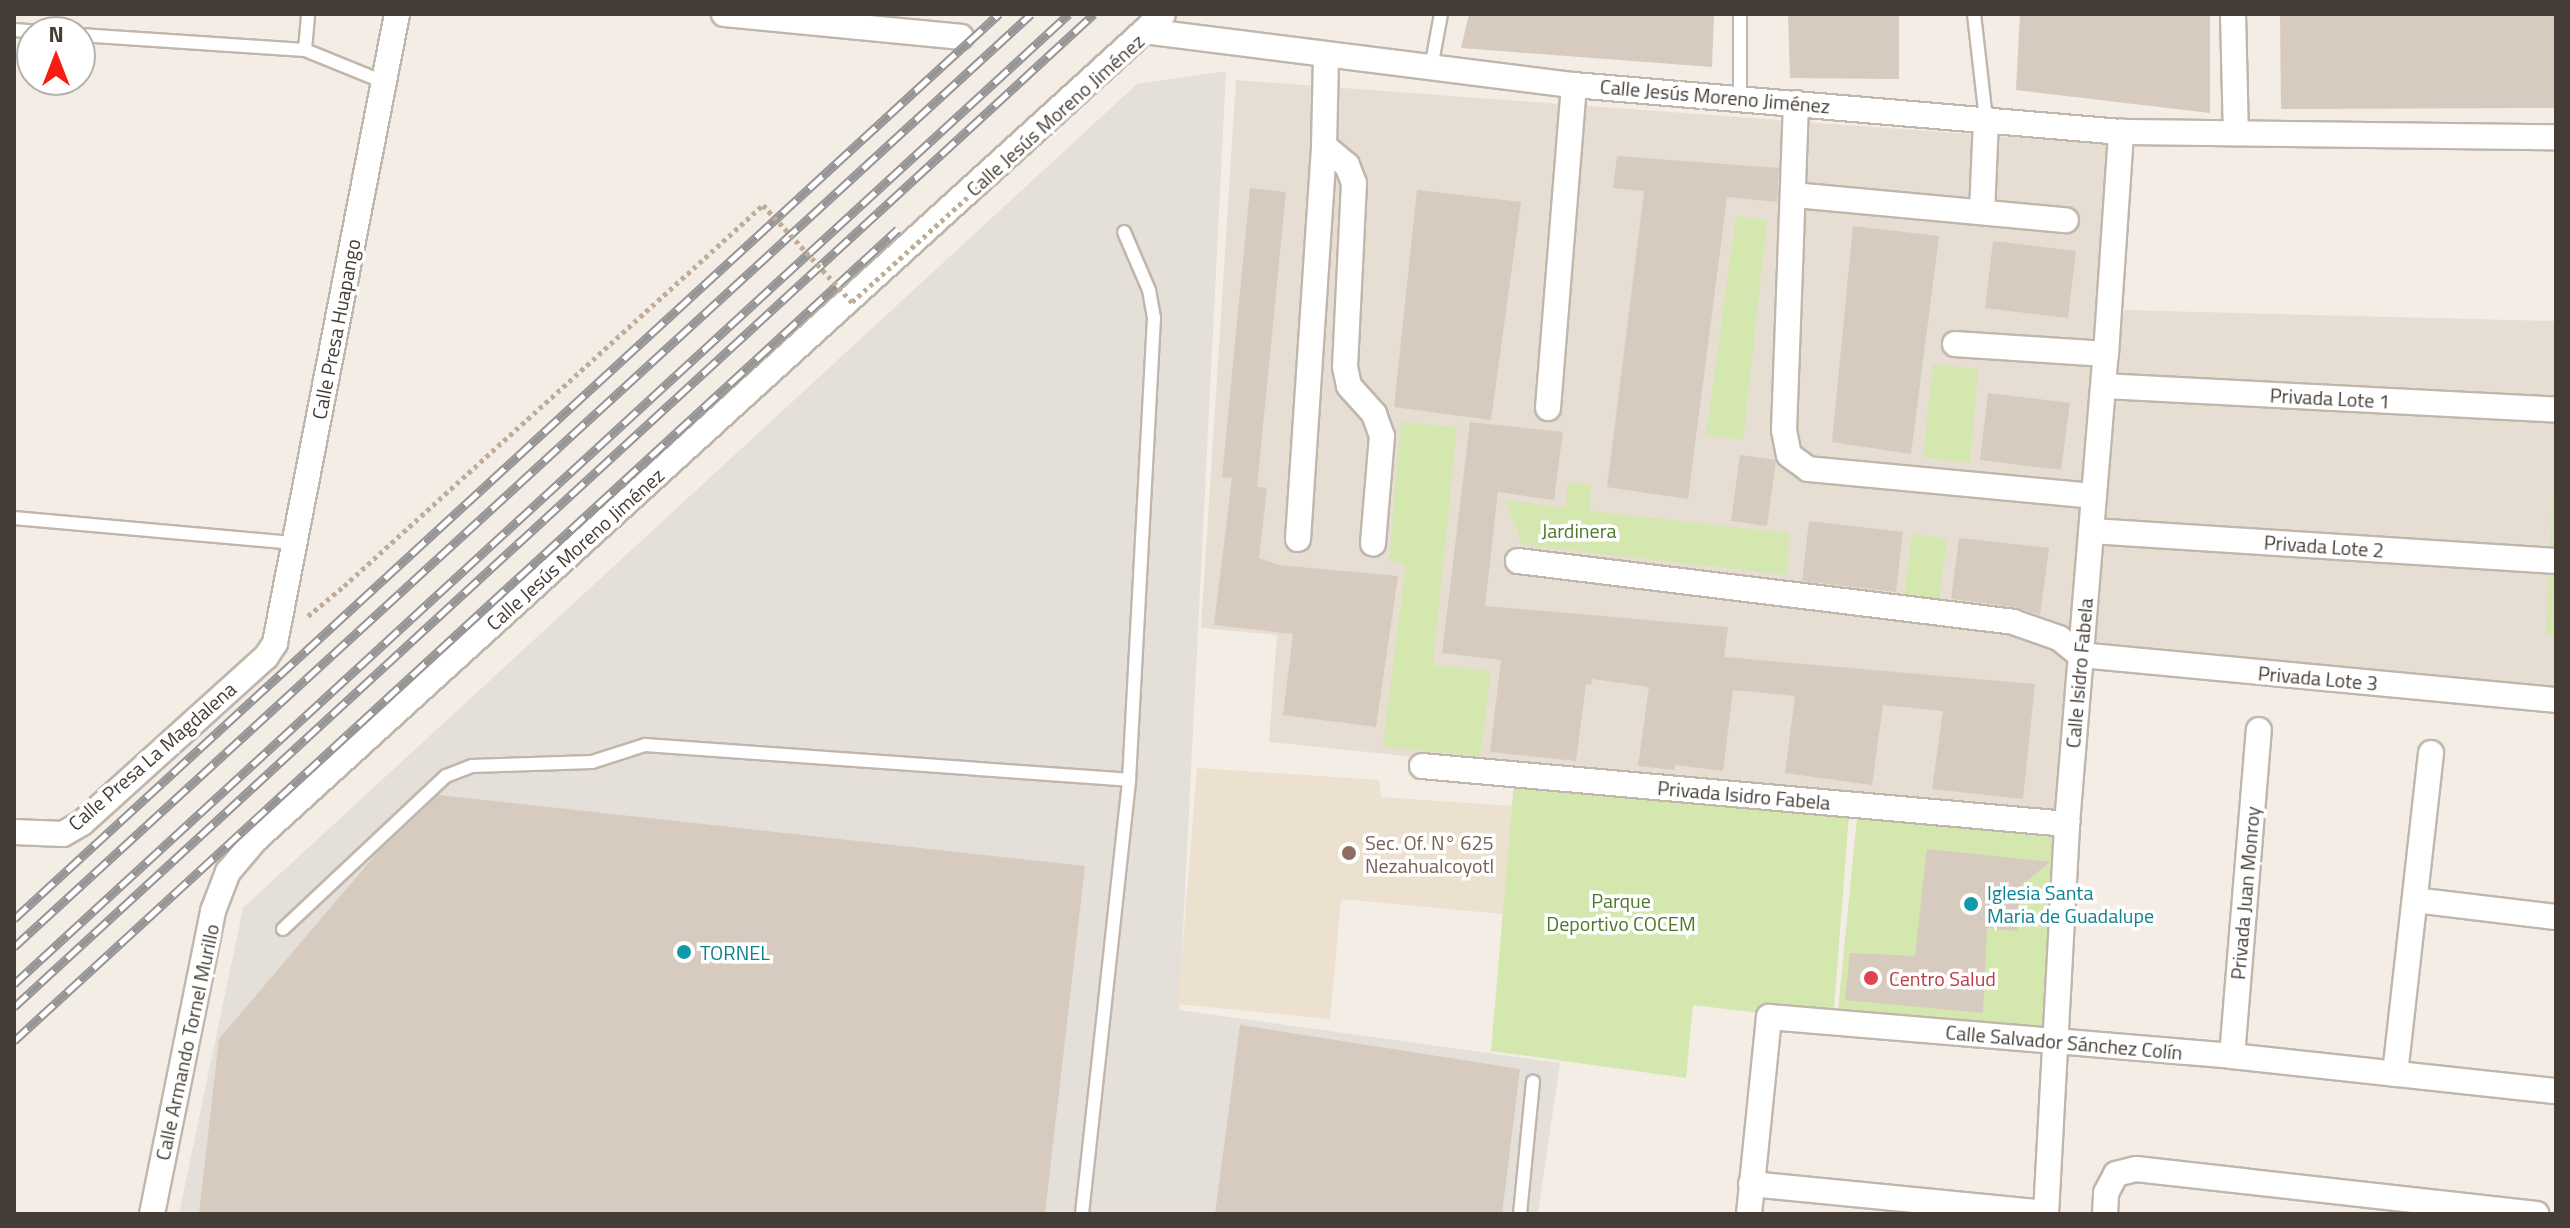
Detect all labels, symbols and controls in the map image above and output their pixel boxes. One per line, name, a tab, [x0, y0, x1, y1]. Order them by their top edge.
north arrow	[16, 16, 96, 96]
text: N	[48, 17, 64, 51]
street label: Calle Jesús Moreno Jiménez	[961, 29, 1149, 201]
street label: Calle Jesús Moreno Jiménez	[1599, 74, 1831, 118]
street label: Calle Presa Huapango	[307, 237, 365, 421]
street label: Privada Lote 1	[2269, 383, 2391, 413]
street label: Calle Jesús Moreno Jiménez	[481, 463, 669, 635]
park label: Jardinera	[1541, 518, 1617, 542]
street label: Privada Lote 2	[2263, 530, 2385, 562]
street label: Calle Isidro Fabela	[2060, 597, 2098, 749]
street label: Privada Lote 3	[2257, 661, 2379, 695]
street label: Calle Presa La Magdalena	[63, 677, 241, 835]
street label: Privada Isidro Fabela	[1656, 775, 1832, 815]
street label: Privada Juan Monroy	[2225, 805, 2265, 981]
place label: Sec. Of. N° 625 Nezahualcoyotl	[1365, 830, 1494, 877]
marker: Sec. Of. N° 625 Nezahualcoyotl	[1340, 844, 1358, 862]
place label: Iglesia Santa Maria de Guadalupe	[1987, 880, 2154, 927]
park label: Parque Deportivo COCEM	[1546, 888, 1696, 935]
marker: Iglesia Santa Maria de Guadalupe	[1962, 895, 1980, 913]
street label: Calle Armando Tornel Murillo	[150, 922, 224, 1162]
place label: TORNEL	[700, 940, 770, 964]
marker: TORNEL	[675, 943, 693, 961]
place label: Centro Salud	[1889, 966, 1996, 990]
marker: Centro Salud	[1860, 967, 1882, 989]
street label: Calle Salvador Sánchez Colín	[1945, 1020, 2183, 1064]

